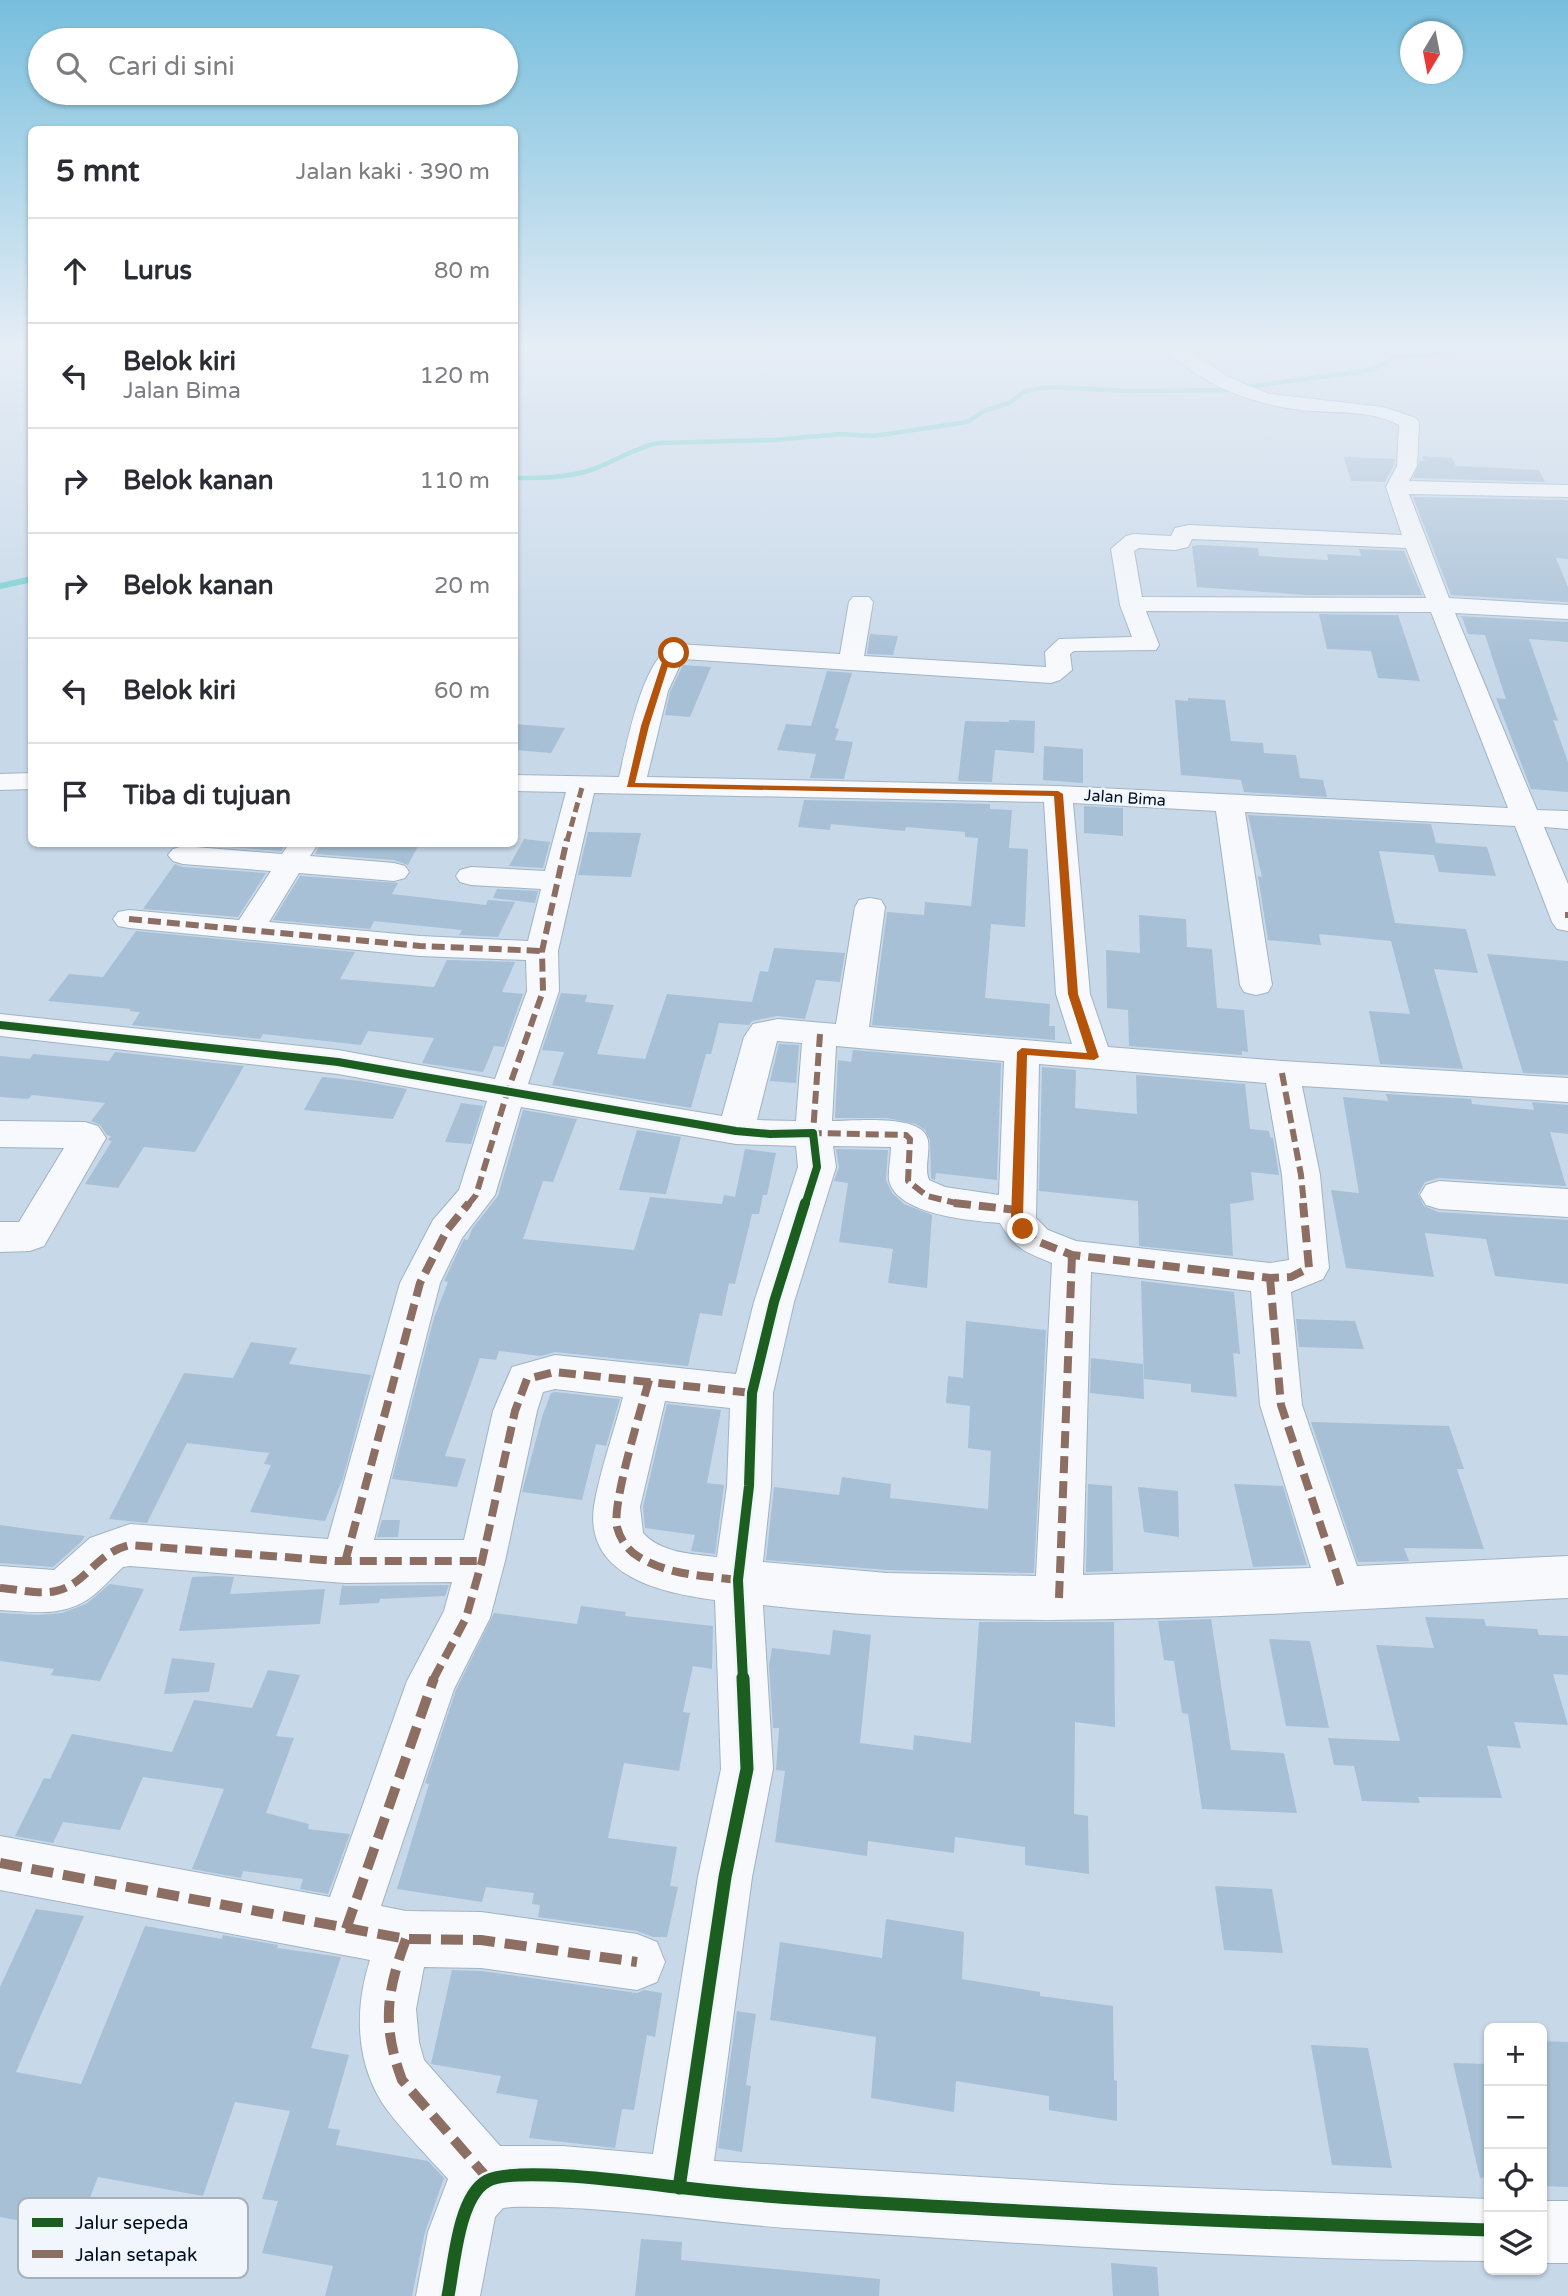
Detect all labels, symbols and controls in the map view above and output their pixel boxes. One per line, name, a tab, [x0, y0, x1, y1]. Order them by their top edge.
north arrow	[1400, 21, 1463, 84]
search box	[28, 28, 518, 105]
icon: search	[52, 48, 90, 86]
text: Cari di sini	[108, 51, 235, 82]
text: 5 mnt	[56, 153, 140, 190]
text: Jalan kaki · 390 m	[296, 158, 490, 186]
icon: ahead	[56, 252, 94, 290]
text: Lurus	[123, 255, 192, 286]
text: 80 m	[434, 257, 490, 285]
text: Belok kiri	[123, 346, 236, 377]
icon: left	[56, 357, 94, 395]
text: 120 m	[420, 362, 490, 390]
text: Jalan Bima	[123, 377, 241, 405]
icon: right	[56, 462, 94, 500]
text: Belok kanan	[123, 465, 274, 496]
text: 110 m	[420, 467, 490, 495]
icon: right	[56, 567, 94, 605]
text: Belok kanan	[123, 570, 274, 601]
text: 20 m	[434, 572, 490, 600]
route start	[658, 637, 689, 668]
icon: left	[56, 672, 94, 710]
text: Belok kiri	[123, 675, 236, 706]
text: 60 m	[434, 677, 490, 705]
icon: arrive	[56, 777, 94, 815]
text: Tiba di tujuan	[123, 780, 291, 811]
street label: Jalan Bima	[1083, 785, 1167, 811]
route end	[1007, 1213, 1038, 1244]
map controls	[1484, 2023, 1547, 2275]
button: +	[1484, 2023, 1547, 2086]
button: −	[1484, 2086, 1547, 2149]
button: locate	[1484, 2149, 1547, 2212]
legend	[18, 2198, 248, 2278]
text: Jalur sepeda	[75, 2212, 188, 2234]
button: layers	[1484, 2212, 1547, 2275]
text: Jalan setapak	[75, 2244, 197, 2266]

